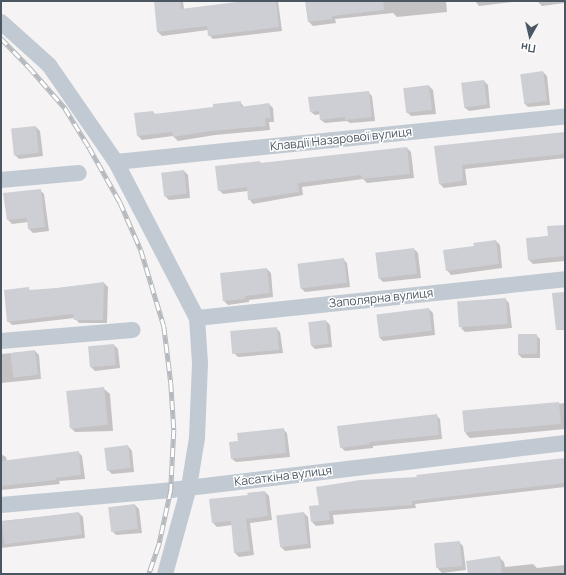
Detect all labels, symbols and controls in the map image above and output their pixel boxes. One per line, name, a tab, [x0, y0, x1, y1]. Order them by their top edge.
north arrow	[510, 16, 550, 56]
text: Пн	[520, 40, 537, 57]
street label: Клавдії Назарової вулиця	[269, 124, 413, 154]
street label: Заполярна вулиця	[328, 285, 434, 311]
street label: Касаткіна вулиця	[233, 463, 333, 489]

